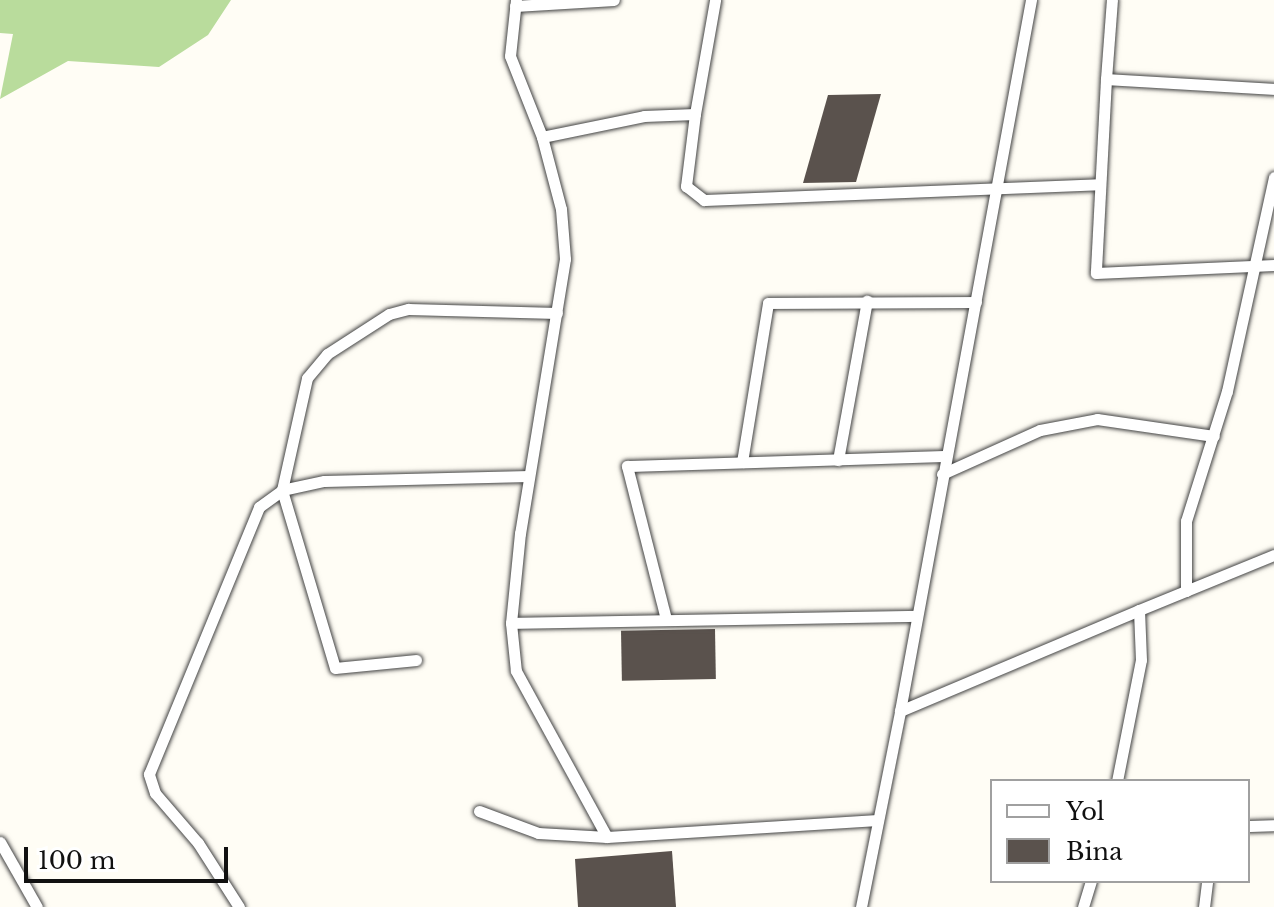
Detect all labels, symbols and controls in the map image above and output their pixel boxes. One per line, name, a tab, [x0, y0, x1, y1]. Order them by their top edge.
legend	[990, 779, 1250, 883]
text: Yol	[1066, 797, 1105, 826]
scale bar	[28, 831, 232, 881]
text: Bina	[1066, 837, 1122, 866]
text: 100 m	[38, 846, 116, 875]

